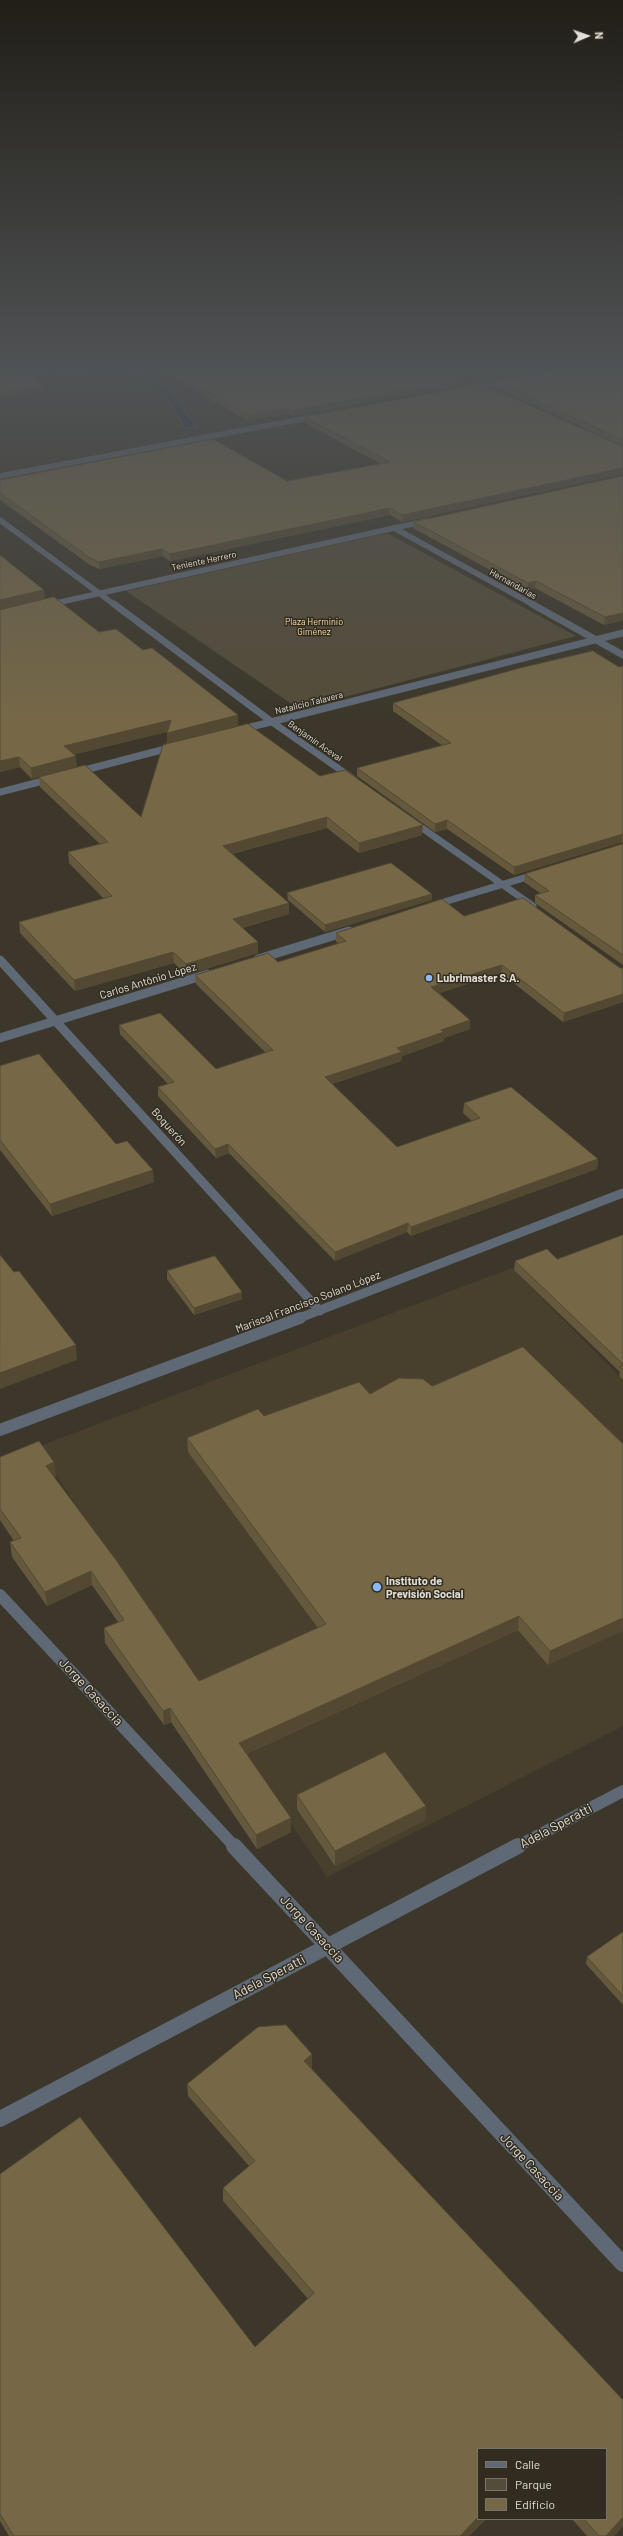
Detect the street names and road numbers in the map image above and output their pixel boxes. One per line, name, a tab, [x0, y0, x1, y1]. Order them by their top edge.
street label: Teniente Herrero	[171, 549, 237, 573]
street label: Hernandarias	[488, 567, 538, 601]
street label: Natalicio Talavera	[274, 689, 344, 717]
street label: Benjamín Aceval	[286, 718, 344, 764]
street label: Carlos Antônio López	[98, 960, 198, 1002]
street label: Boquerón	[149, 1105, 189, 1149]
street label: Mariscal Francisco Solano López	[234, 1268, 382, 1336]
street label: Jorge Casaccia	[56, 1655, 126, 1729]
street label: Adela Speratti	[517, 1800, 595, 1852]
street label: Jorge Casaccia	[277, 1892, 347, 1966]
street label: Adela Speratti	[230, 1951, 308, 2003]
street label: Jorge Casaccia	[497, 2130, 567, 2204]

